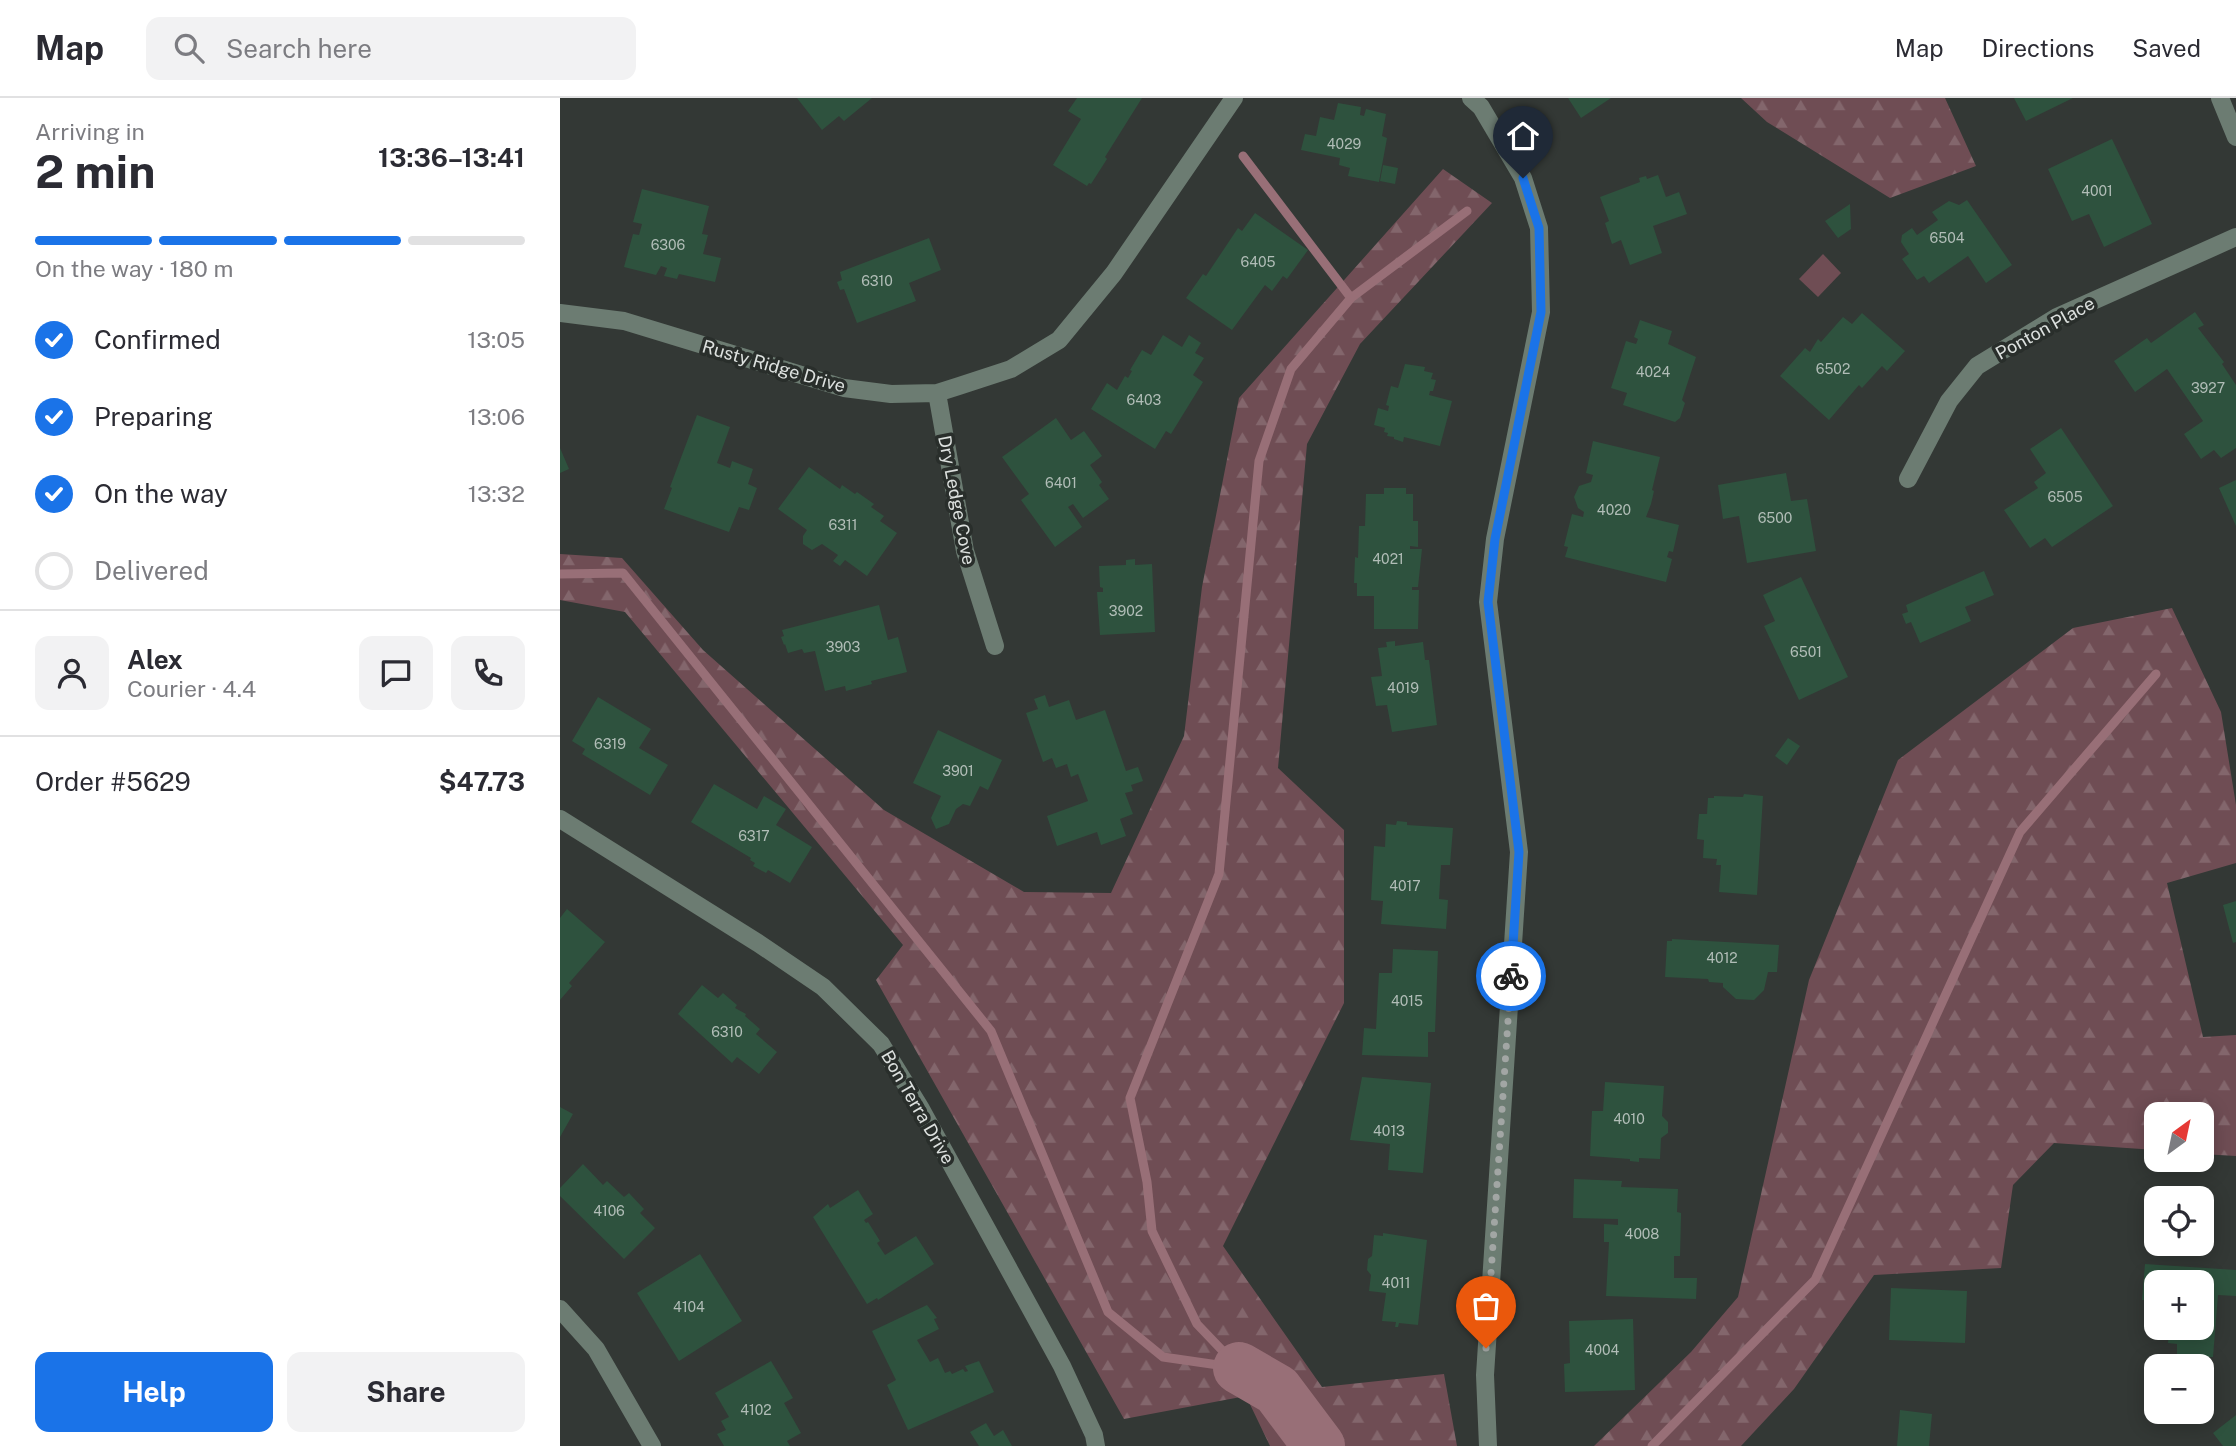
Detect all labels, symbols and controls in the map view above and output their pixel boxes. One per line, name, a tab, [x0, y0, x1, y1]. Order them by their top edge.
search box	[146, 17, 636, 80]
text: Map	[35, 29, 104, 67]
icon: search	[170, 29, 208, 67]
text: Search here	[226, 33, 372, 64]
text: Map	[1895, 34, 1944, 62]
text: Directions	[1982, 34, 2094, 62]
text: Saved	[2132, 34, 2201, 62]
pin	[1493, 106, 1553, 178]
icon: home	[1504, 117, 1542, 155]
text: Arriving in	[35, 118, 145, 145]
house number: 4029	[1327, 136, 1361, 152]
text: 13:36–13:41	[378, 142, 525, 173]
text: 2 min	[35, 144, 155, 198]
house number: 4001	[2081, 183, 2113, 199]
house number: 6504	[1929, 230, 1965, 246]
house number: 6306	[651, 237, 686, 253]
house number: 6405	[1240, 254, 1276, 270]
text: On the way · 180 m	[35, 255, 233, 282]
house number: 6310	[861, 273, 893, 289]
street label: Ponton Place	[1992, 292, 2098, 364]
icon: check	[35, 321, 73, 359]
text: Confirmed	[94, 324, 221, 355]
text: 13:05	[467, 326, 525, 353]
street label: Rusty Ridge Drive	[700, 336, 848, 396]
house number: 6502	[1816, 361, 1850, 377]
house number: 4024	[1636, 364, 1670, 380]
house number: 3927	[2191, 380, 2225, 396]
house number: 6403	[1127, 392, 1162, 408]
icon: check	[35, 398, 73, 436]
text: Preparing	[94, 401, 213, 432]
text: 13:06	[468, 403, 525, 430]
street label: Dry Ledge Cove	[934, 433, 980, 567]
icon: check	[35, 475, 73, 513]
house number: 6401	[1045, 475, 1077, 491]
text: On the way	[94, 478, 228, 509]
text: 13:32	[468, 480, 525, 507]
house number: 6505	[2047, 489, 2083, 505]
house number: 4020	[1597, 502, 1631, 518]
house number: 6500	[1758, 510, 1792, 526]
house number: 6311	[829, 517, 857, 533]
house number: 4021	[1372, 551, 1404, 567]
text: Delivered	[94, 555, 209, 586]
house number: 3902	[1109, 603, 1143, 619]
button: person	[35, 636, 109, 710]
button: chat	[359, 636, 433, 710]
button: phone	[451, 636, 525, 710]
house number: 3903	[826, 639, 861, 655]
text: Alex	[127, 644, 183, 675]
house number: 6501	[1790, 644, 1822, 660]
text: Courier · 4.4	[127, 675, 256, 702]
house number: 4019	[1387, 680, 1419, 696]
house number: 6319	[594, 736, 626, 752]
house number: 3901	[942, 763, 974, 779]
text: Order #5629	[35, 766, 191, 797]
text: $47.73	[439, 766, 525, 797]
house number: 6317	[738, 828, 770, 844]
house number: 4017	[1389, 878, 1421, 894]
courier	[1476, 941, 1546, 1011]
house number: 4012	[1706, 950, 1738, 966]
icon: bike	[1492, 957, 1530, 995]
house number: 4015	[1391, 993, 1423, 1009]
house number: 6310	[711, 1024, 743, 1040]
street label: Bon Terra Drive	[877, 1046, 959, 1168]
north arrow	[2144, 1102, 2214, 1172]
map controls	[2144, 1102, 2214, 1424]
house number: 4010	[1613, 1111, 1645, 1127]
house number: 4013	[1373, 1123, 1405, 1139]
button: locate	[2144, 1186, 2214, 1256]
house number: 4106	[593, 1203, 625, 1219]
house number: 4008	[1625, 1226, 1659, 1242]
button: +	[2144, 1270, 2214, 1340]
house number: 4011	[1382, 1275, 1410, 1291]
pin	[1456, 1276, 1516, 1348]
icon: bag	[1467, 1287, 1505, 1325]
house number: 4104	[673, 1299, 705, 1315]
house number: 4004	[1585, 1342, 1620, 1358]
button: Help	[35, 1352, 273, 1432]
button: Share	[287, 1352, 525, 1432]
button: −	[2144, 1354, 2214, 1424]
house number: 4102	[740, 1402, 772, 1418]

